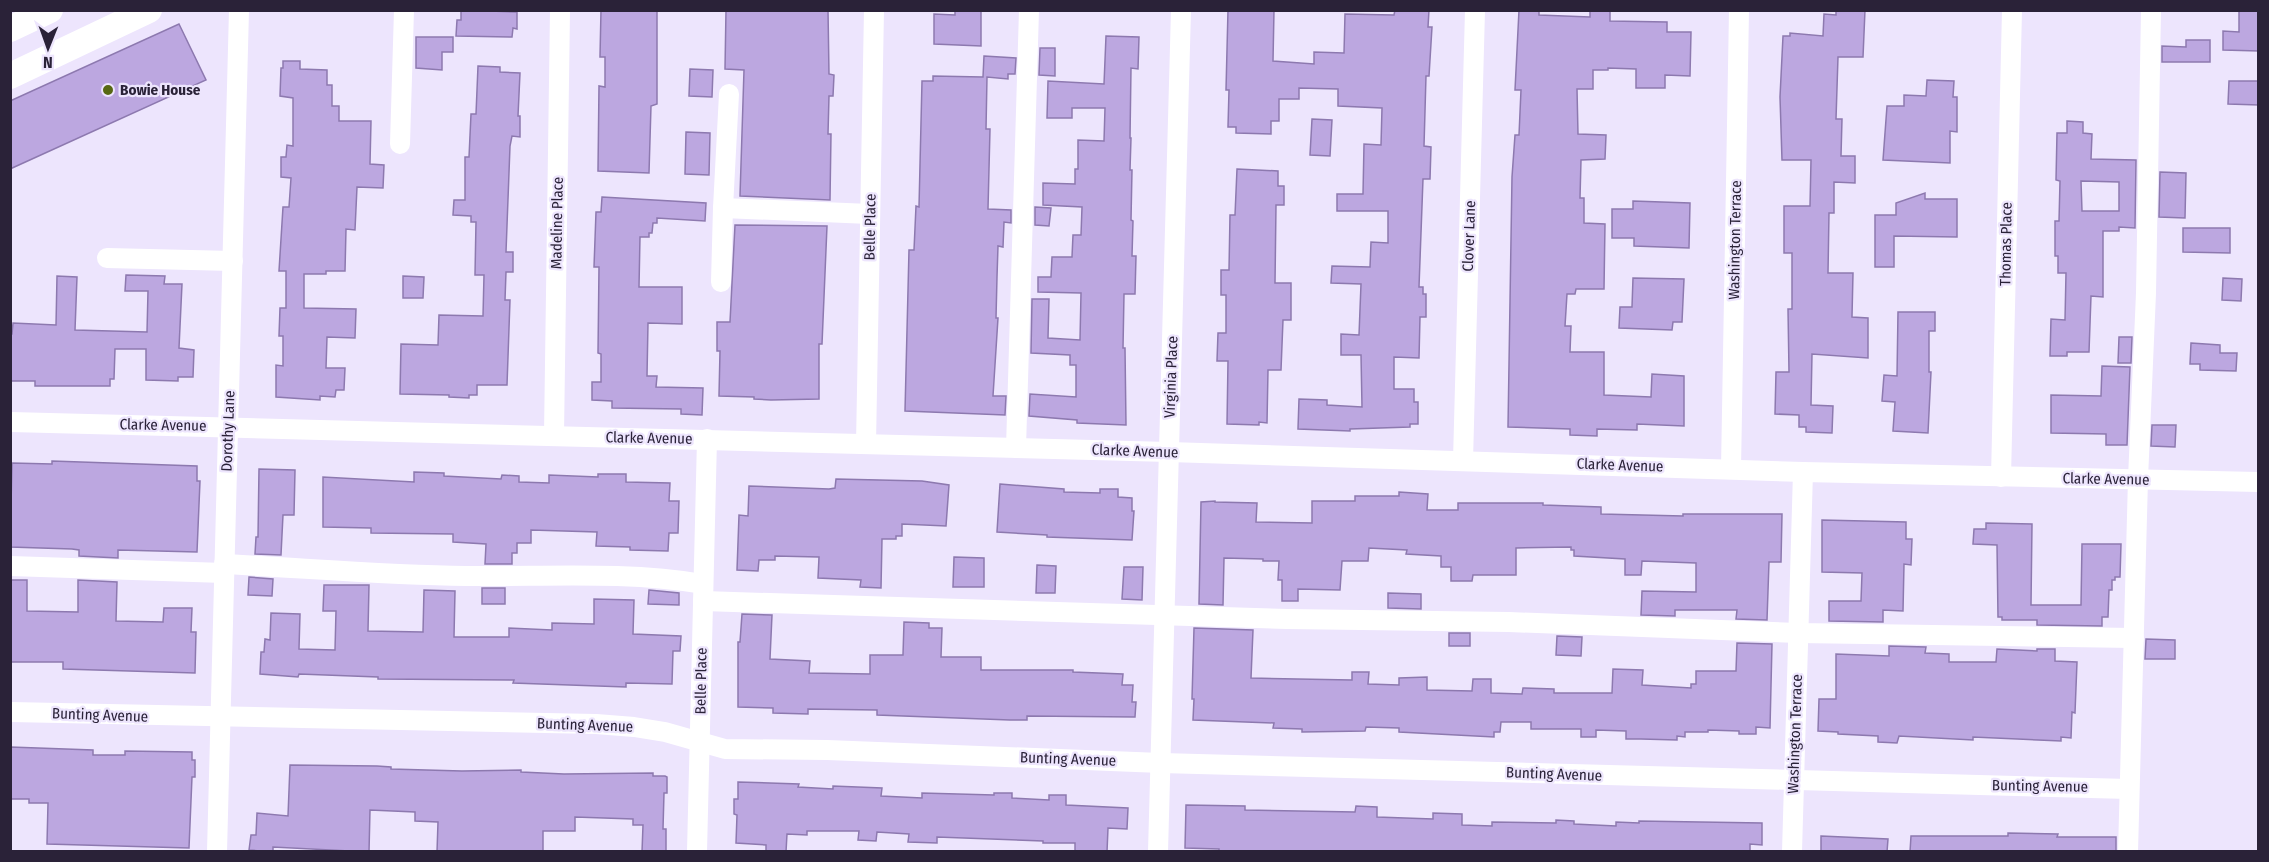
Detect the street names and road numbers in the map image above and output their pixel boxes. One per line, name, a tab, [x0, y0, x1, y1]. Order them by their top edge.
street label: Madeline Place	[547, 177, 567, 269]
street label: Washington Terrace	[1725, 180, 1745, 300]
street label: Belle Place	[860, 193, 880, 261]
street label: Clover Lane	[1459, 200, 1479, 272]
street label: Thomas Place	[1996, 202, 2016, 286]
street label: Virginia Place	[1161, 336, 1181, 418]
street label: Dorothy Lane	[218, 390, 238, 472]
street label: Clarke Avenue	[119, 415, 207, 435]
street label: Clarke Avenue	[605, 428, 693, 448]
street label: Clarke Avenue	[1091, 440, 1179, 462]
street label: Clarke Avenue	[1576, 454, 1664, 476]
street label: Clarke Avenue	[2062, 469, 2150, 489]
street label: Belle Place	[691, 647, 711, 715]
street label: Washington Terrace	[1784, 674, 1806, 794]
street label: Bunting Avenue	[52, 704, 148, 726]
street label: Bunting Avenue	[537, 714, 633, 736]
street label: Bunting Avenue	[1020, 748, 1116, 770]
street label: Bunting Avenue	[1506, 763, 1602, 785]
street label: Bunting Avenue	[1992, 776, 2088, 796]

